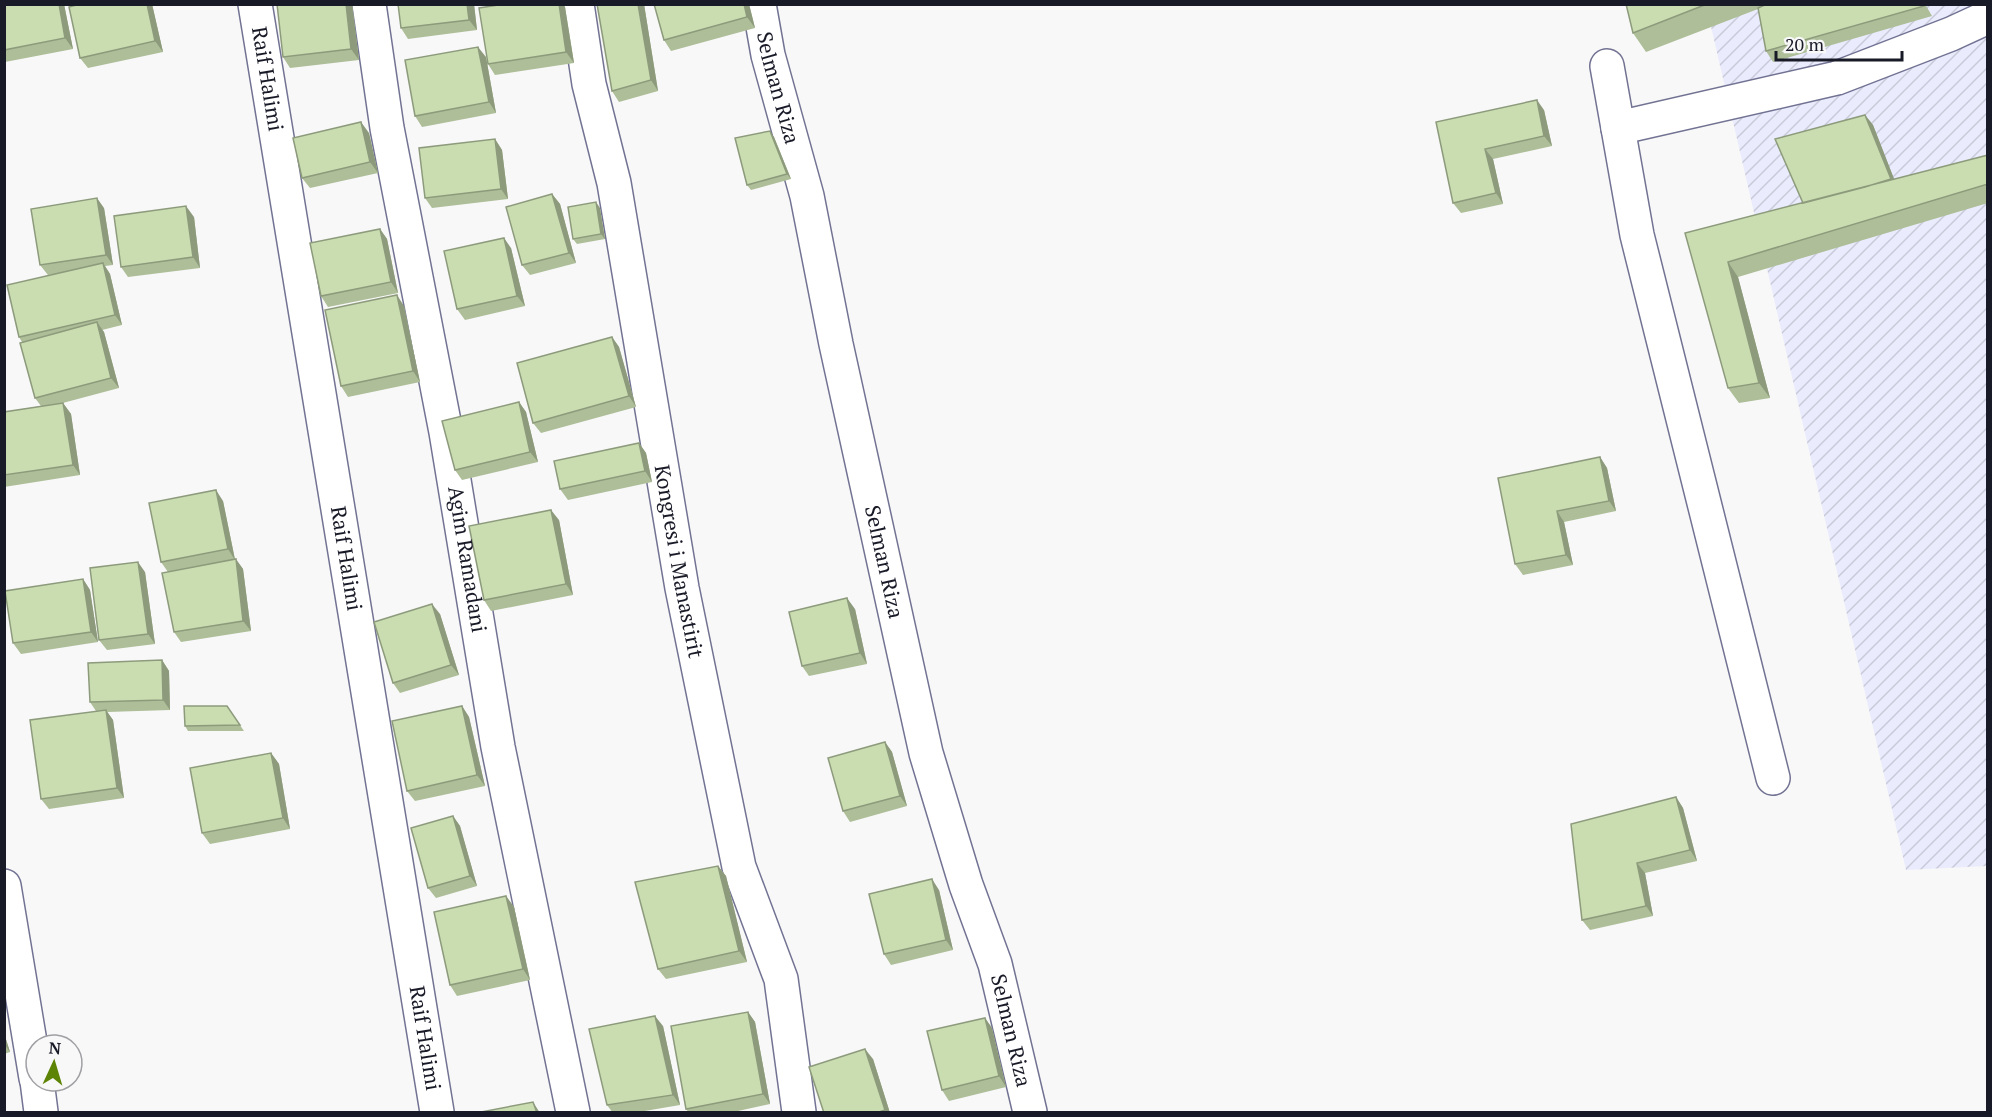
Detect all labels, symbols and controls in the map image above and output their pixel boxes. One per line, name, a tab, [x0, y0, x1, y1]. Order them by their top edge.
street label: Raif Halimi	[246, 24, 291, 133]
scale bar	[1776, 24, 1902, 62]
street label: Selman Riza	[751, 29, 807, 147]
text: 20 m	[1785, 32, 1825, 56]
street label: Kongresi i Manastirit	[649, 463, 711, 661]
street label: Agim Ramadani	[442, 484, 494, 634]
street label: Selman Riza	[859, 502, 911, 621]
street label: Raif Halimi	[325, 504, 369, 613]
street label: Selman Riza	[985, 971, 1039, 1090]
street label: Raif Halimi	[403, 984, 448, 1092]
north arrow	[24, 1033, 84, 1093]
text: N	[48, 1037, 62, 1059]

